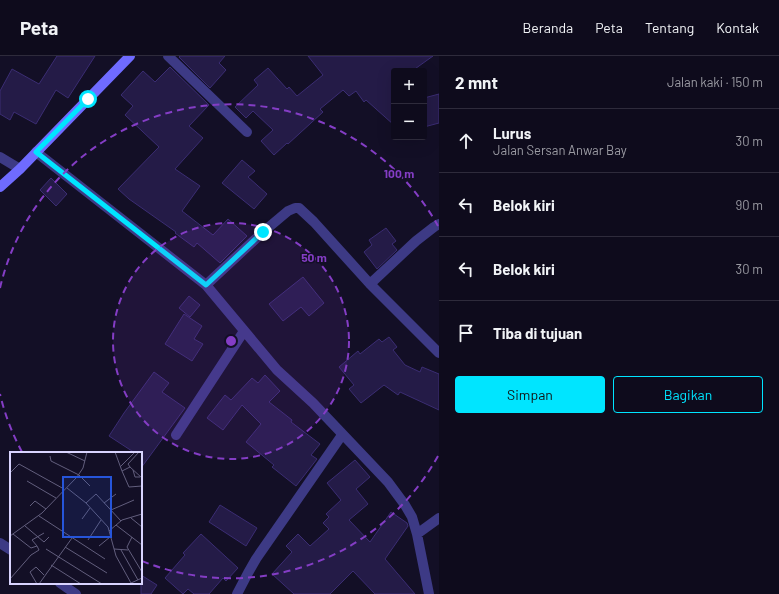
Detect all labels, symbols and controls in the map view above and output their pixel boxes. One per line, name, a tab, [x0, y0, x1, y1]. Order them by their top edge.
text: Peta	[20, 16, 58, 39]
text: Beranda	[523, 19, 573, 36]
text: Peta	[595, 19, 623, 36]
text: Tentang	[645, 19, 694, 36]
text: Kontak	[716, 19, 759, 36]
map controls	[391, 68, 427, 140]
button: +	[391, 68, 427, 104]
text: 2 mnt	[455, 72, 498, 92]
text: Jalan kaki · 150 m	[667, 74, 763, 90]
route start	[79, 90, 97, 108]
button: −	[391, 104, 427, 140]
text: Lurus	[493, 124, 531, 142]
icon: ahead	[455, 130, 477, 152]
text: 30 m	[736, 133, 763, 149]
text: Jalan Sersan Anwar Bay	[493, 142, 627, 158]
text: 100 m	[384, 166, 414, 180]
icon: left	[455, 194, 477, 216]
text: Belok kiri	[493, 196, 555, 214]
text: 90 m	[736, 197, 763, 213]
route end	[254, 223, 272, 241]
text: 50 m	[301, 250, 327, 264]
icon: left	[455, 258, 477, 280]
text: Belok kiri	[493, 260, 555, 278]
text: 30 m	[736, 261, 763, 277]
icon: arrive	[455, 322, 477, 344]
text: Tiba di tujuan	[493, 324, 582, 342]
centre of rings	[224, 334, 238, 348]
button: Simpan	[455, 376, 605, 413]
button: Bagikan	[613, 376, 763, 413]
inset map	[10, 452, 142, 584]

